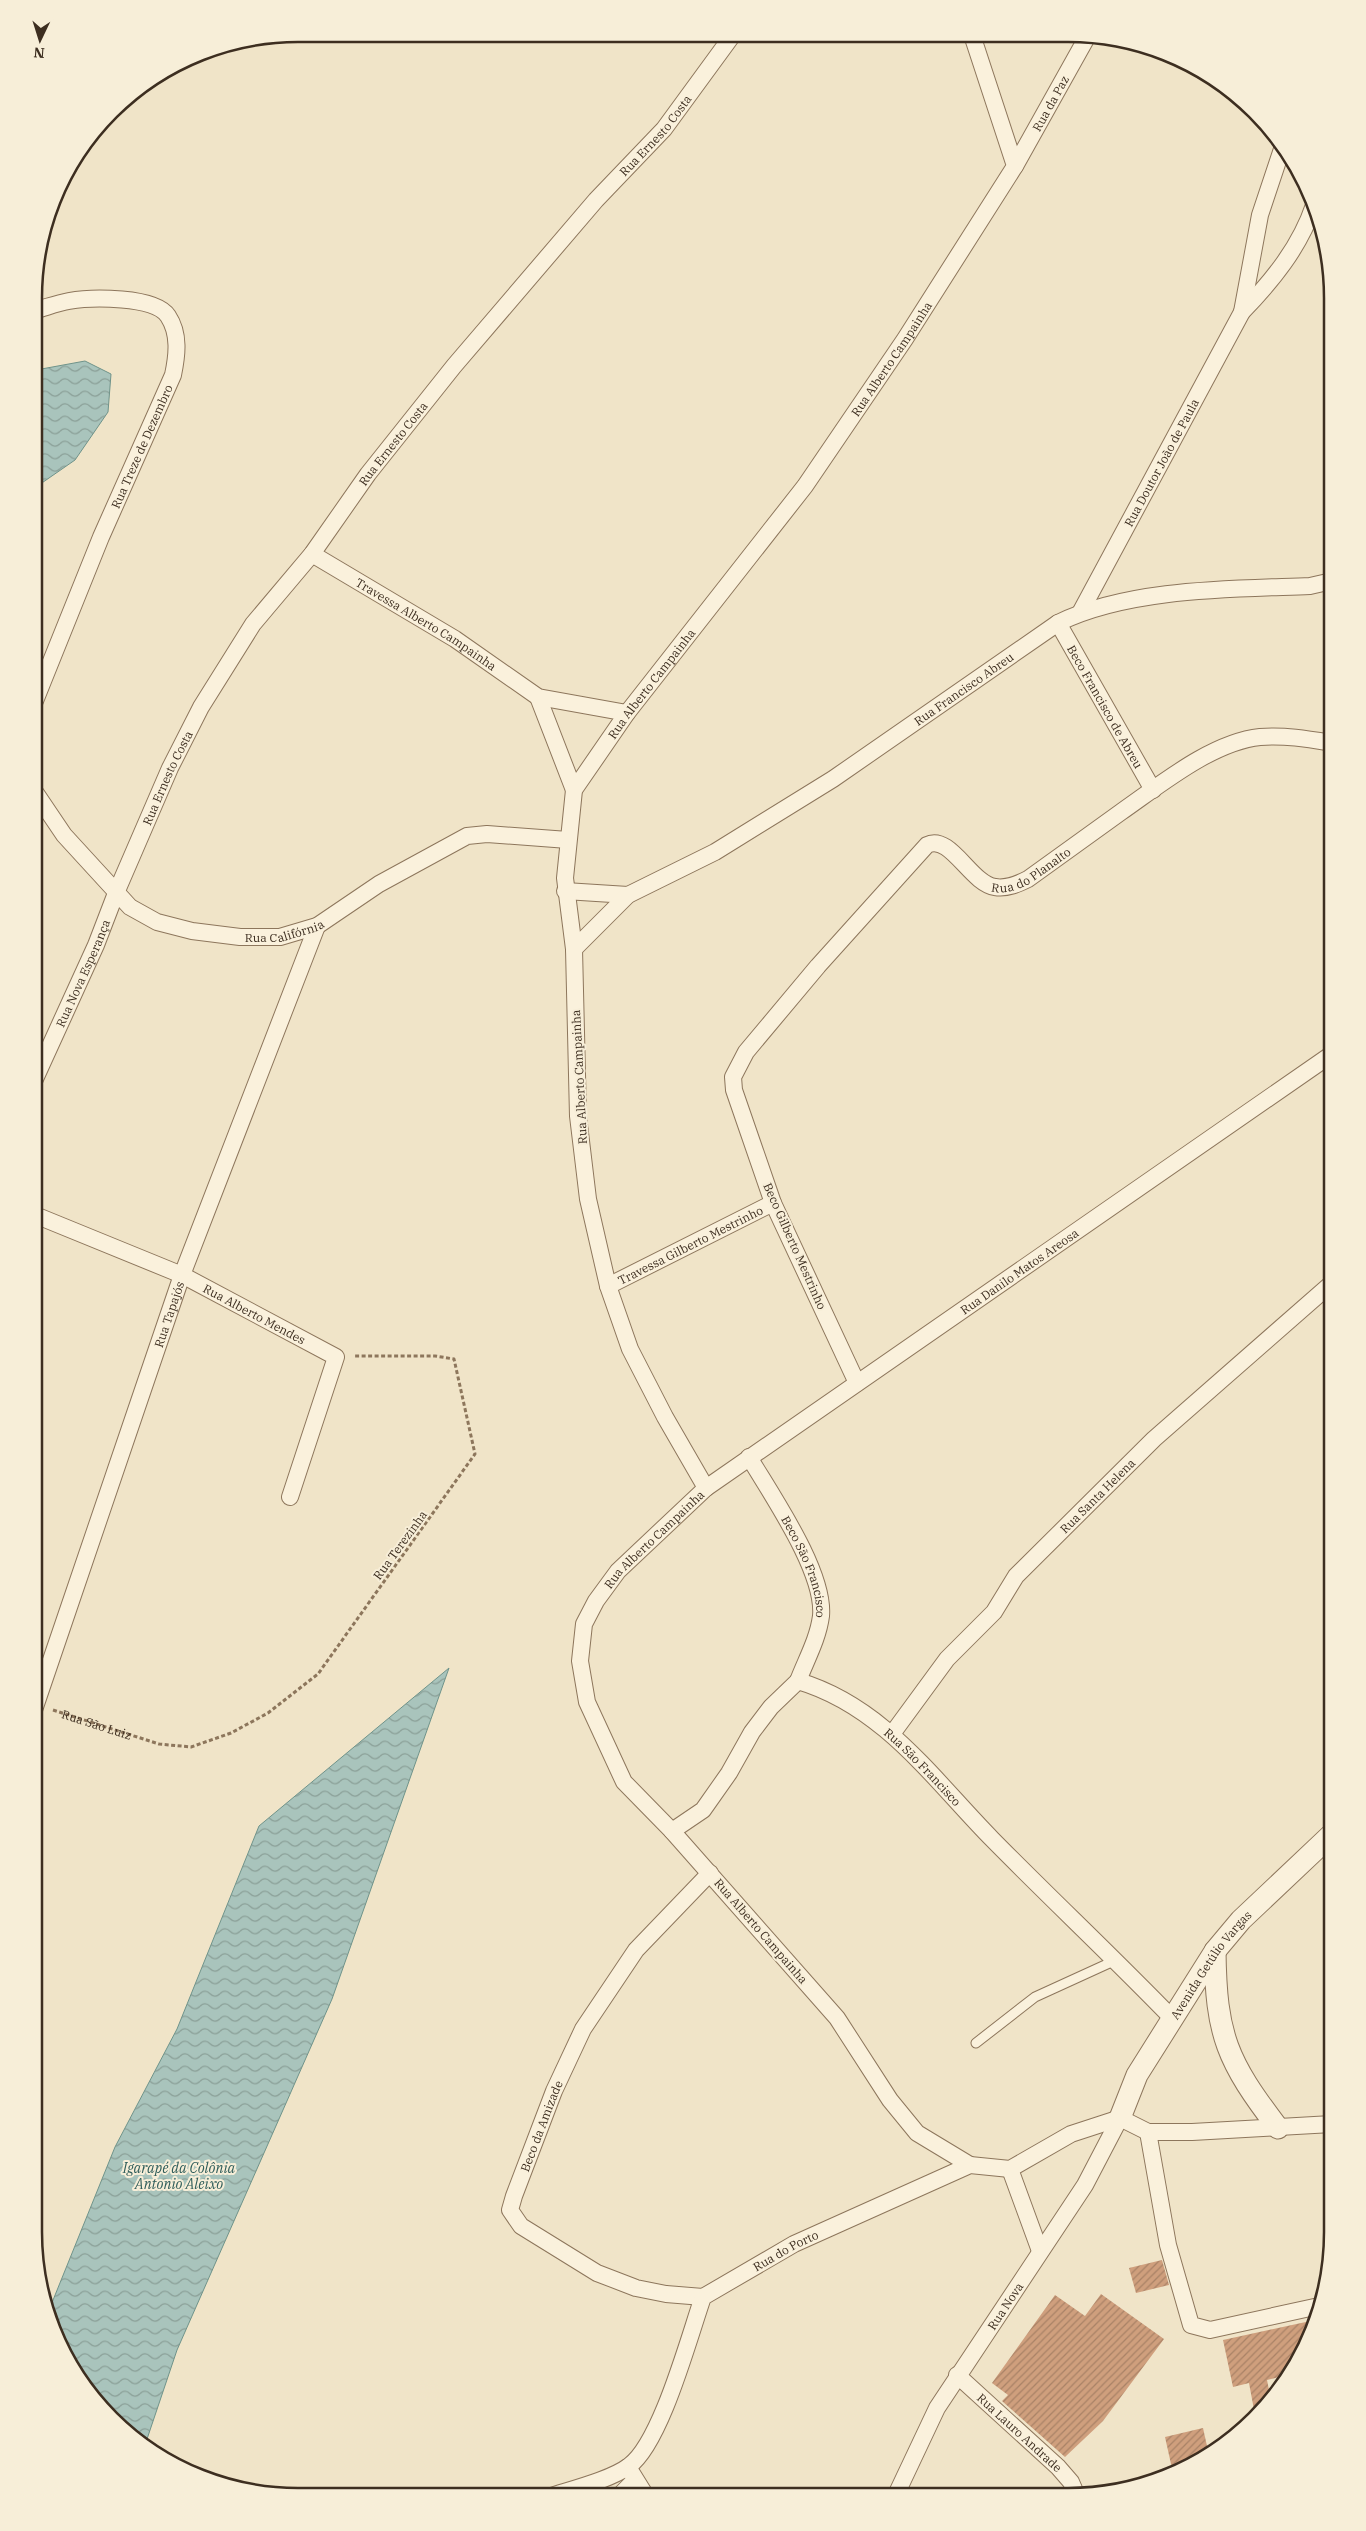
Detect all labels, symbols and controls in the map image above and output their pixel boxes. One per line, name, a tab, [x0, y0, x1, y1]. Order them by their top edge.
north arrow	[15, 15, 65, 65]
text: N	[33, 44, 45, 62]
street label: Rua da Paz	[1029, 73, 1072, 134]
street label: Rua Ernesto Costa	[616, 91, 694, 179]
street label: Rua Alberto Campainha	[847, 298, 935, 419]
street label: Rua Treze de Dezembro	[107, 382, 175, 511]
street label: Rua Doutor João de Paula	[1121, 396, 1202, 529]
street label: Rua Ernesto Costa	[355, 398, 431, 488]
street label: Travessa Alberto Campainha	[353, 574, 500, 674]
street label: Rua Alberto Campainha	[604, 625, 698, 741]
street label: Beco Francisco de Abreu	[1064, 642, 1147, 771]
street label: Rua Francisco Abreu	[911, 648, 1017, 728]
street label: Rua Ernesto Costa	[139, 727, 196, 827]
street label: Rua do Planalto	[990, 843, 1073, 895]
street label: Rua Califórnia	[245, 916, 327, 945]
street label: Rua Nova Esperança	[52, 917, 113, 1029]
street label: Rua Alberto Campainha	[568, 1009, 590, 1145]
street label: Beco Gilberto Mestrinho	[760, 1180, 830, 1312]
street label: Travessa Gilberto Mestrinho	[615, 1202, 765, 1287]
street label: Rua Danilo Matos Areosa	[957, 1225, 1081, 1317]
street label: Rua Tapajós	[150, 1279, 187, 1349]
street label: Rua Alberto Mendes	[201, 1280, 308, 1347]
street label: Rua Santa Helena	[1056, 1455, 1138, 1536]
street label: Rua Alberto Campainha	[600, 1486, 707, 1591]
street label: Rua Terezinha	[370, 1507, 430, 1582]
street label: Beco São Francisco	[779, 1513, 829, 1618]
street label: Rua São Luiz	[60, 1706, 134, 1742]
street label: Rua São Francisco	[881, 1725, 965, 1809]
street label: Rua Alberto Campainha	[711, 1875, 811, 1987]
street label: Avenida Getúlio Vargas	[1167, 1907, 1254, 2022]
street label: Beco da Amizade	[517, 2078, 566, 2174]
water label: Igarapé da Colônia Antonio Aleixo	[122, 2159, 236, 2193]
street label: Rua do Porto	[750, 2227, 821, 2274]
street label: Rua Nova	[984, 2279, 1026, 2332]
street label: Rua Lauro Andrade	[974, 2390, 1065, 2475]

